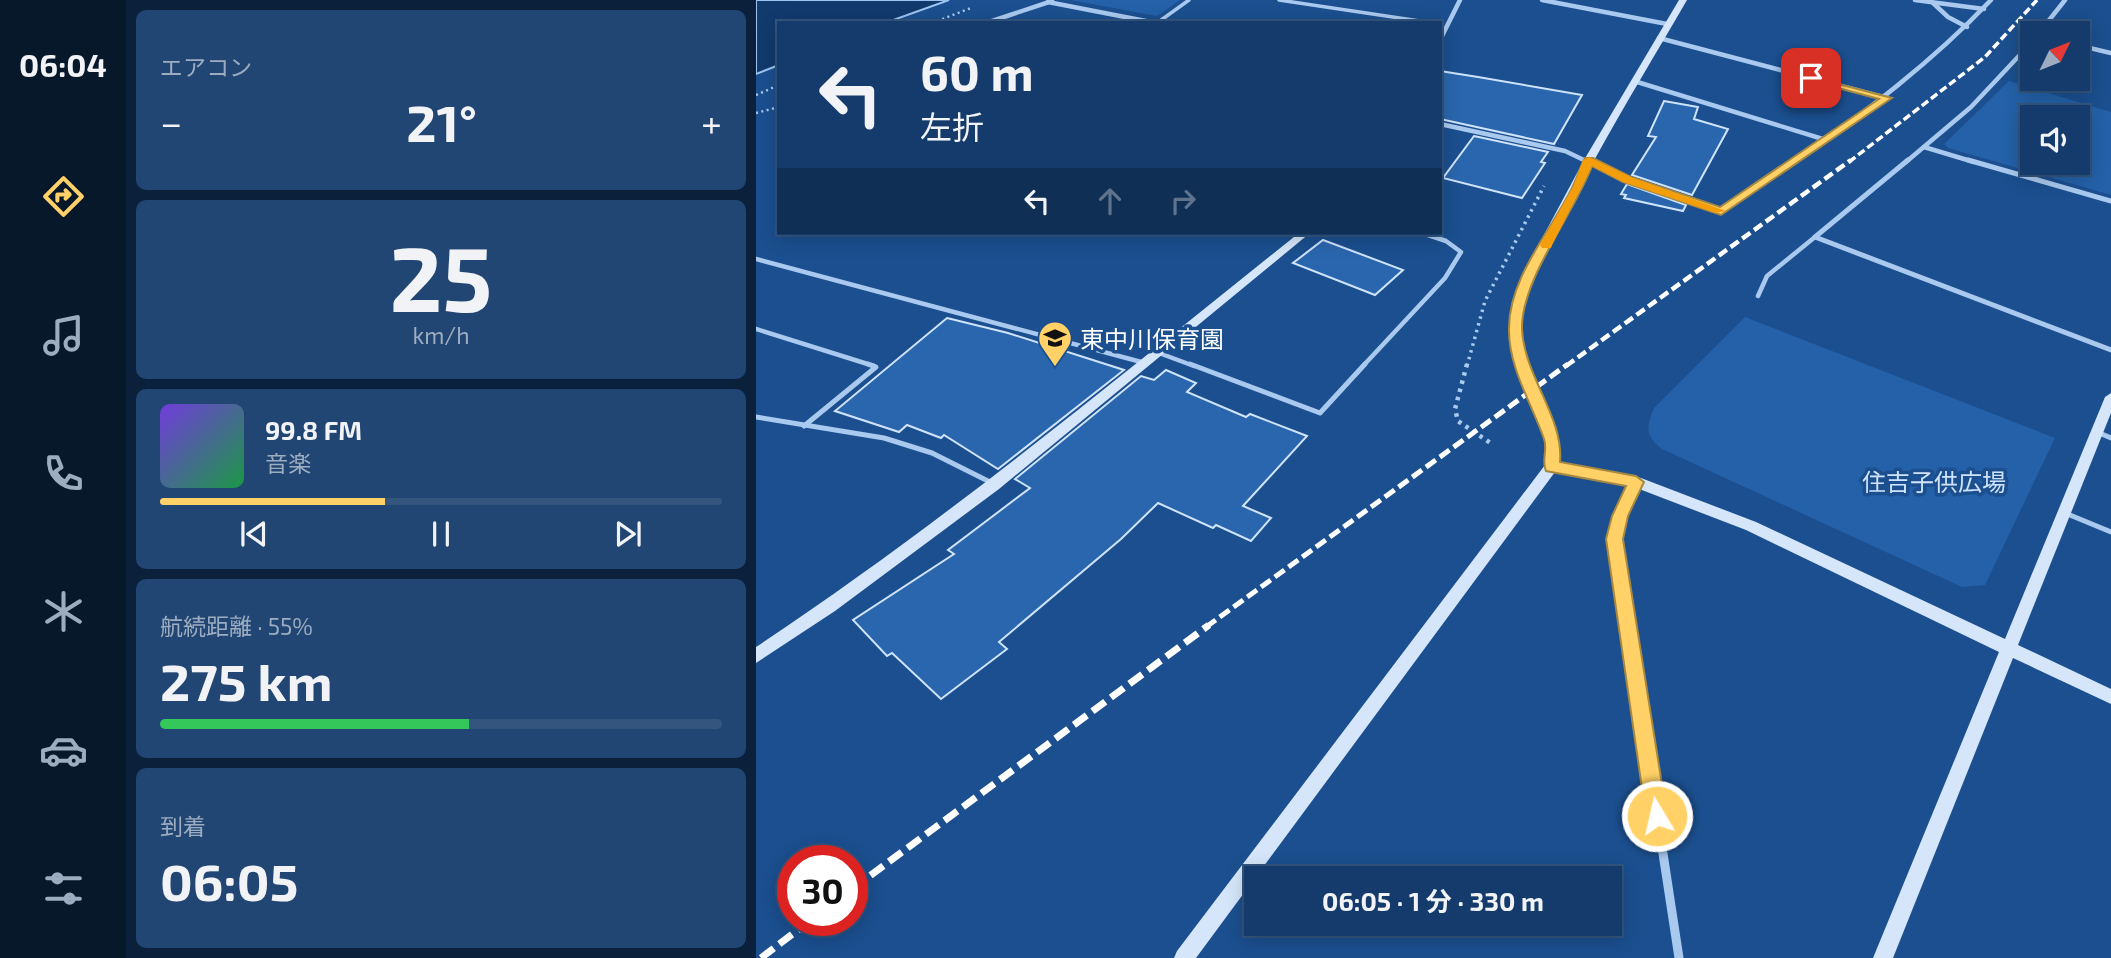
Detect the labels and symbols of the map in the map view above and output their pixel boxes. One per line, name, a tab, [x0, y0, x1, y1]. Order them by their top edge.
north arrow	[2020, 21, 2090, 91]
pin	[1781, 48, 1841, 108]
school or university icon: 東中川保育園	[1036, 319, 1074, 368]
place label: 東中川保育園	[1080, 324, 1224, 353]
park label: 住吉子供広場	[1862, 467, 2006, 496]
position arrow	[1620, 779, 1694, 853]
speed limit sign: 30	[777, 845, 868, 936]

